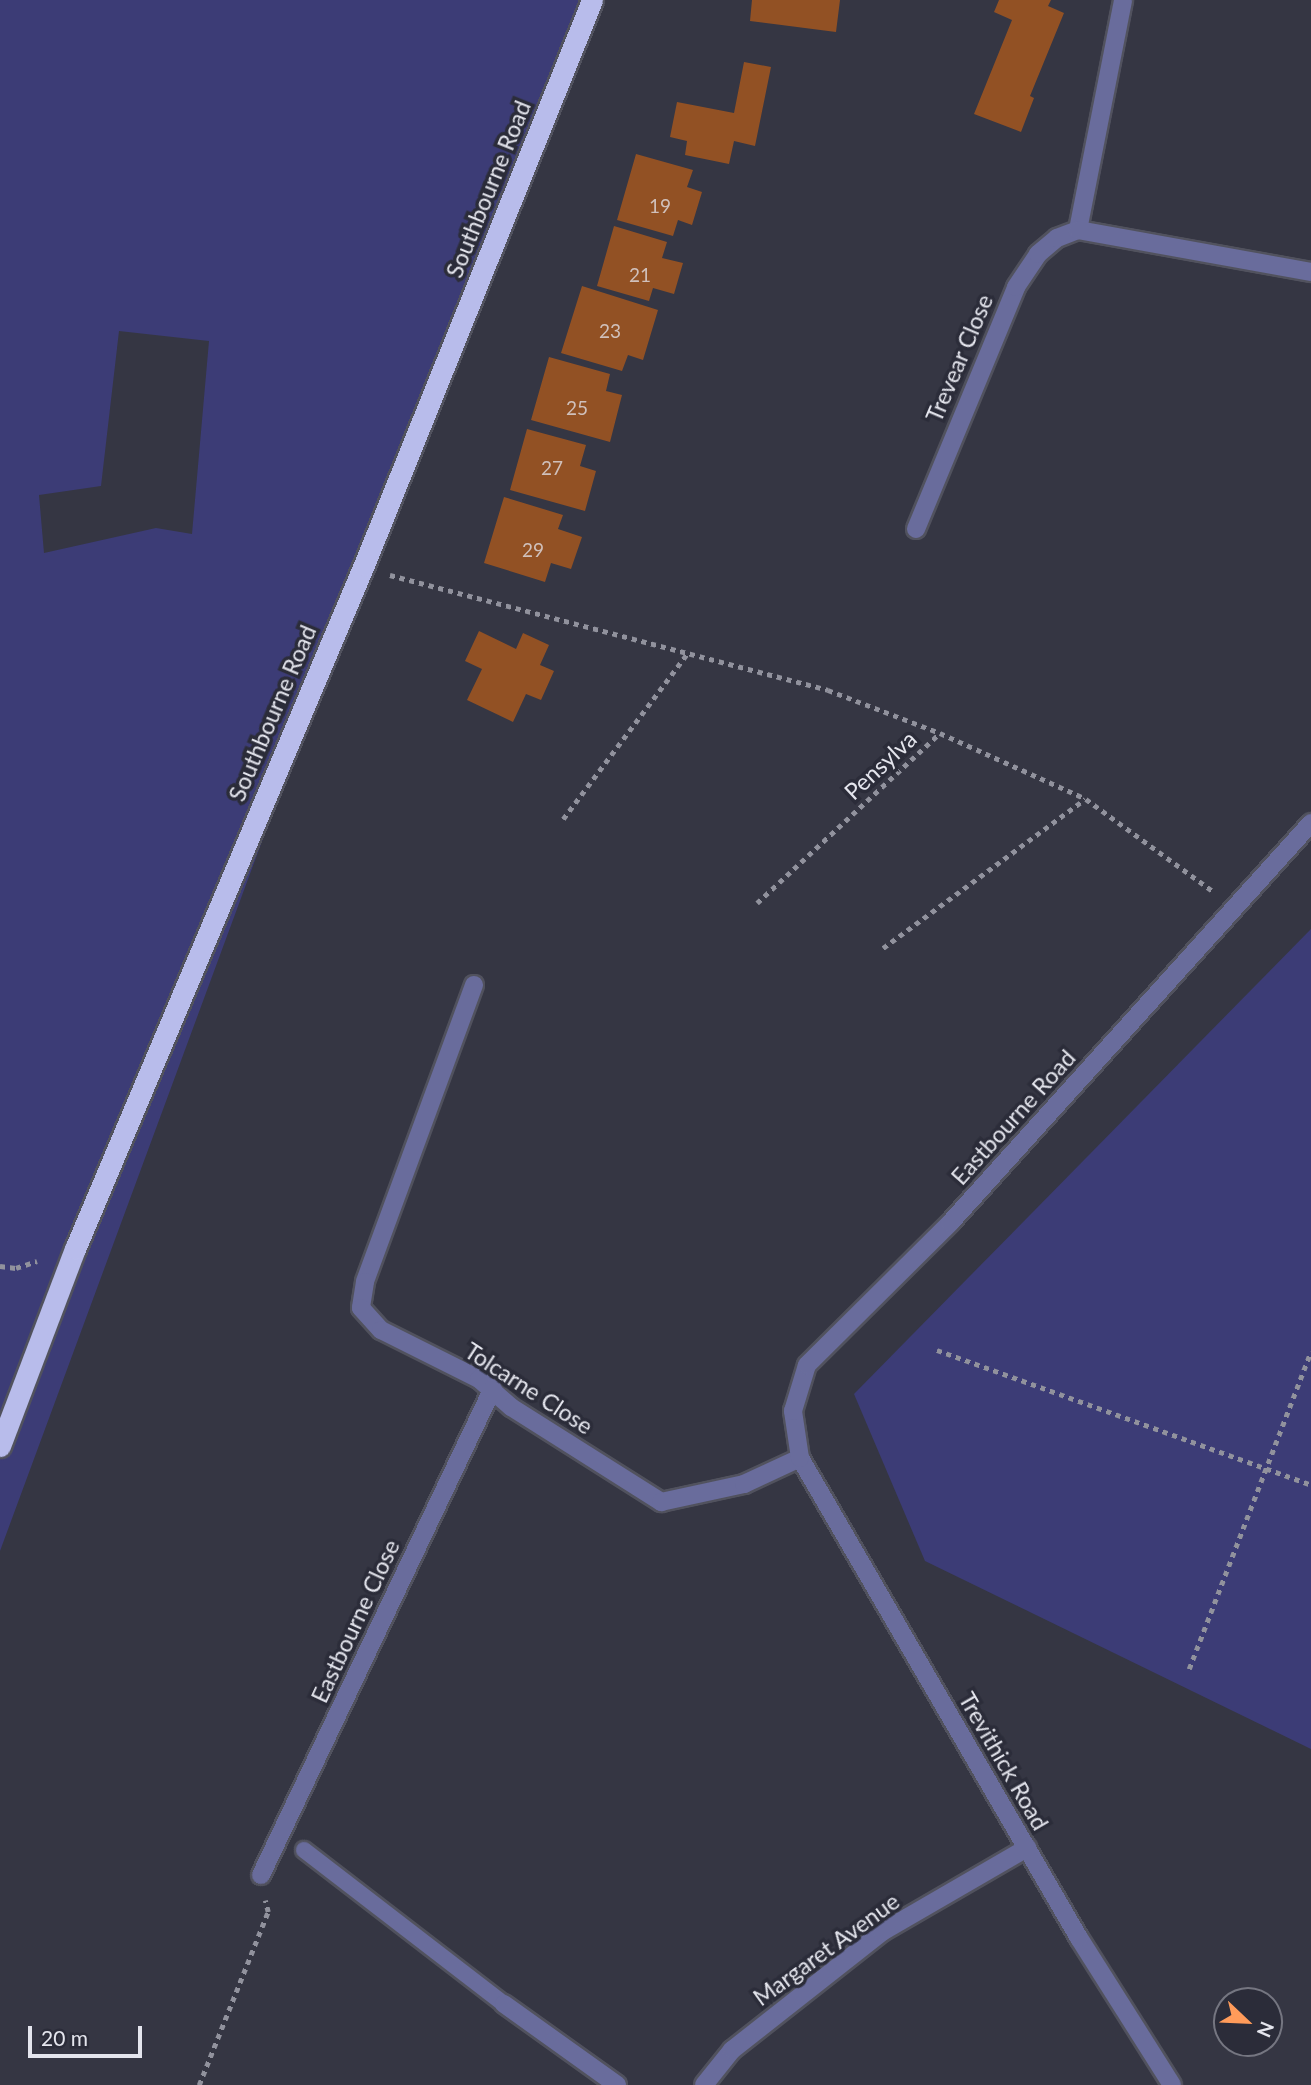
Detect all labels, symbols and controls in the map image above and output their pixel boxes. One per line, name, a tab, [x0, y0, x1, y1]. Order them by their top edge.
street label: Southbourne Road	[440, 97, 536, 281]
house number: 19	[649, 195, 671, 217]
house number: 21	[629, 264, 651, 286]
street label: Trevear Close	[920, 290, 998, 426]
house number: 23	[599, 320, 621, 342]
house number: 25	[566, 397, 588, 419]
house number: 27	[541, 457, 563, 479]
house number: 29	[522, 539, 544, 561]
street label: Southbourne Road	[223, 621, 321, 805]
street label: Pensylva	[838, 725, 922, 805]
street label: Eastbourne Road	[945, 1044, 1081, 1190]
street label: Tolcarne Close	[460, 1336, 598, 1440]
street label: Eastbourne Close	[305, 1535, 405, 1707]
street label: Trevithick Road	[953, 1687, 1055, 1835]
street label: Margaret Avenue	[747, 1887, 905, 2011]
north arrow	[1213, 1987, 1283, 2057]
scale bar	[32, 2011, 145, 2056]
text: N	[1253, 2018, 1279, 2041]
text: 20 m	[41, 2025, 88, 2050]

